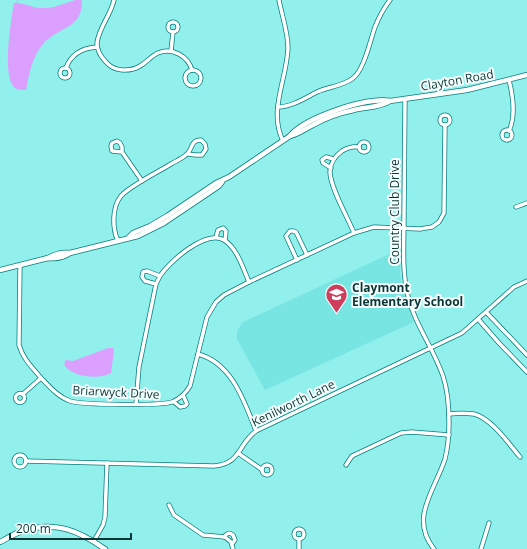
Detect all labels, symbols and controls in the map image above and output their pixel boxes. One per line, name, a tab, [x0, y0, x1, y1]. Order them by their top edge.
street label: Clayton Road	[419, 65, 495, 95]
street label: Country Club Drive	[386, 159, 403, 265]
place label: Claymont Elementary School	[352, 279, 463, 310]
school or university icon: Claymont Elementary School	[323, 281, 349, 314]
street label: Kenilworth Lane	[249, 375, 338, 431]
street label: Briarwyck Drive	[72, 381, 160, 403]
scale bar	[10, 515, 131, 541]
text: 200 m	[16, 520, 51, 537]

